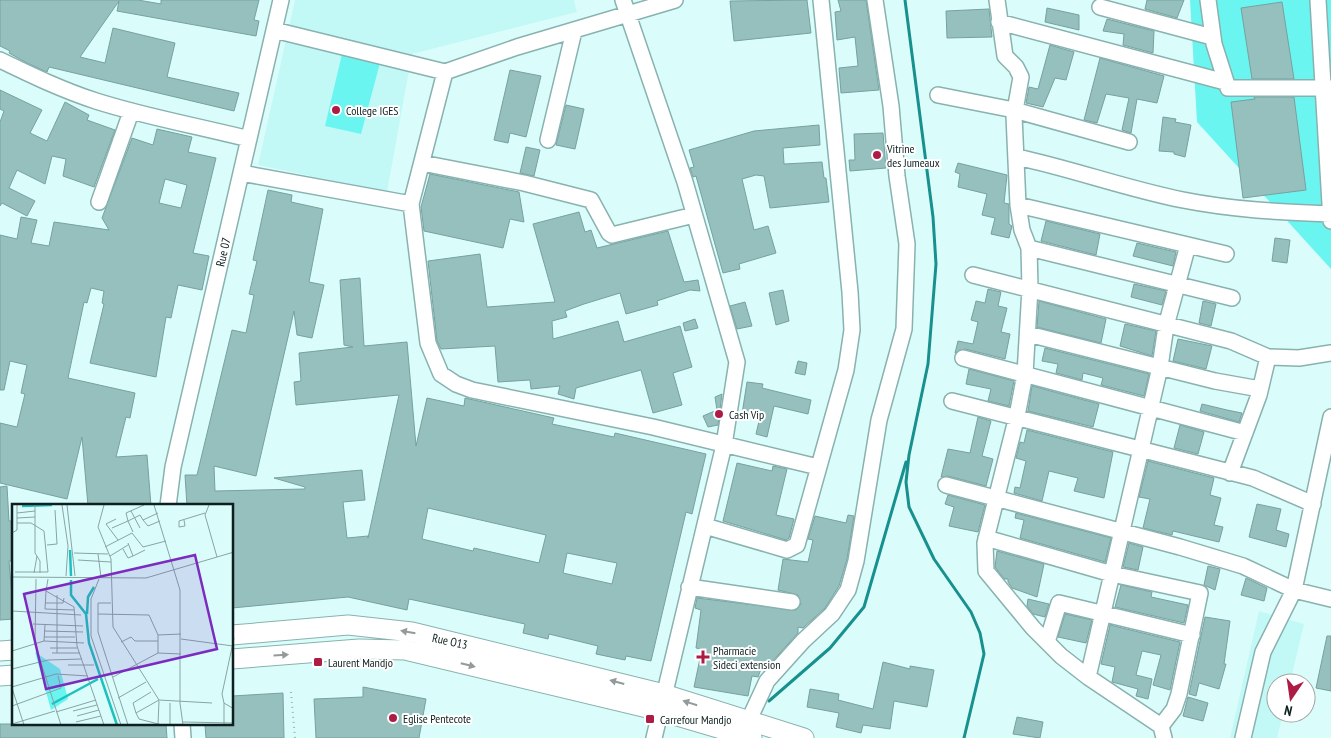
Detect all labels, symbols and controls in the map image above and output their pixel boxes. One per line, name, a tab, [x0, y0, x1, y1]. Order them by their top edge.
place label: College IGES	[346, 103, 398, 118]
marker: College IGES	[330, 104, 342, 116]
place label: Vitrine des Jumeaux	[886, 141, 940, 170]
marker: Vitrine des Jumeaux	[871, 149, 883, 161]
street label: Rue 07	[212, 236, 234, 268]
place label: Cash Vip	[729, 407, 764, 422]
marker: Cash Vip	[713, 408, 725, 420]
inset map	[12, 504, 234, 726]
one-way arrow	[399, 627, 415, 635]
street label: Rue O13	[431, 630, 469, 652]
place label: Pharmacie Sideci extension	[713, 643, 780, 672]
one-way arrow	[273, 651, 289, 659]
marker: Pharmacie Sideci extension	[697, 651, 709, 663]
place label: Laurent Mandjo	[328, 655, 393, 670]
marker: Laurent Mandjo	[312, 656, 324, 668]
one-way arrow	[461, 661, 476, 669]
north arrow	[1266, 673, 1316, 723]
one-way arrow	[609, 677, 624, 685]
one-way arrow	[682, 699, 697, 707]
text: N	[1282, 701, 1294, 720]
place label: Eglise Pentecote	[403, 711, 471, 726]
marker: Eglise Pentecote	[387, 712, 399, 724]
place label: Carrefour Mandjo	[660, 712, 732, 727]
marker: Carrefour Mandjo	[644, 713, 656, 725]

